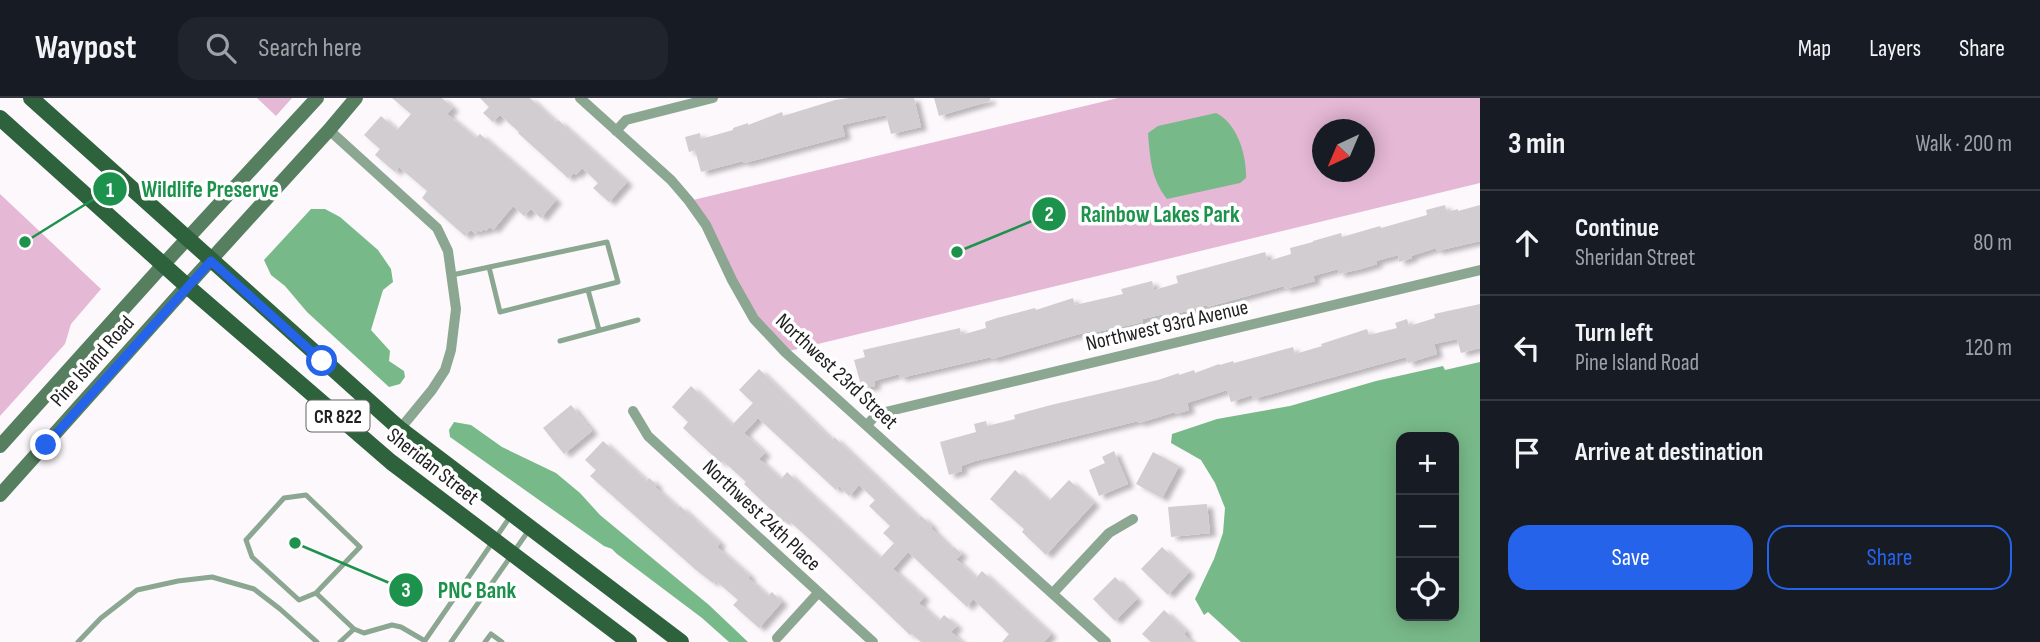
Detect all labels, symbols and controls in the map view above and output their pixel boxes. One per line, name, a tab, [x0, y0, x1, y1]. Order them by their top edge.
search box	[178, 17, 668, 80]
text: Waypost	[35, 28, 136, 68]
icon: search	[202, 29, 240, 67]
text: Search here	[258, 33, 362, 64]
text: Map	[1798, 34, 1831, 63]
text: Layers	[1869, 34, 1921, 63]
text: Share	[1959, 34, 2005, 63]
north arrow	[1312, 119, 1375, 182]
text: 3 min	[1508, 126, 1565, 162]
text: Walk · 200 m	[1915, 130, 2012, 158]
callout: Wildlife Preserve	[92, 167, 293, 211]
text: Wildlife Preserve	[141, 176, 279, 204]
text: 1	[106, 178, 114, 203]
callout: Rainbow Lakes Park	[1032, 192, 1254, 236]
text: Rainbow Lakes Park	[1080, 201, 1240, 229]
text: 2	[1044, 202, 1054, 227]
text: Continue	[1575, 213, 1659, 244]
icon: ahead	[1508, 224, 1546, 262]
text: 80 m	[1973, 229, 2012, 257]
text: Sheridan Street	[1575, 244, 1695, 272]
street label: Northwest 93rd Avenue	[1084, 295, 1251, 356]
street label: Northwest 23rd Street	[770, 308, 903, 434]
street label: Pine Island Road	[45, 311, 140, 412]
text: Turn left	[1575, 318, 1653, 349]
icon: left	[1508, 329, 1546, 367]
text: 120 m	[1966, 334, 2012, 362]
route start	[306, 345, 337, 376]
text: Pine Island Road	[1575, 349, 1699, 377]
road number: CR 822	[306, 400, 370, 432]
street label: Sheridan Street	[382, 423, 484, 510]
route end	[30, 429, 61, 460]
map controls	[1396, 432, 1459, 621]
button: +	[1396, 432, 1459, 495]
icon: arrive	[1508, 434, 1546, 472]
text: Arrive at destination	[1575, 437, 1763, 468]
street label: Northwest 24th Place	[697, 454, 826, 576]
button: −	[1396, 495, 1459, 558]
button: Save	[1508, 525, 1753, 590]
button: Share	[1767, 525, 2012, 590]
button: locate	[1396, 558, 1459, 621]
callout: PNC Bank	[389, 568, 530, 612]
text: PNC Bank	[438, 577, 517, 605]
text: 3	[401, 578, 411, 603]

